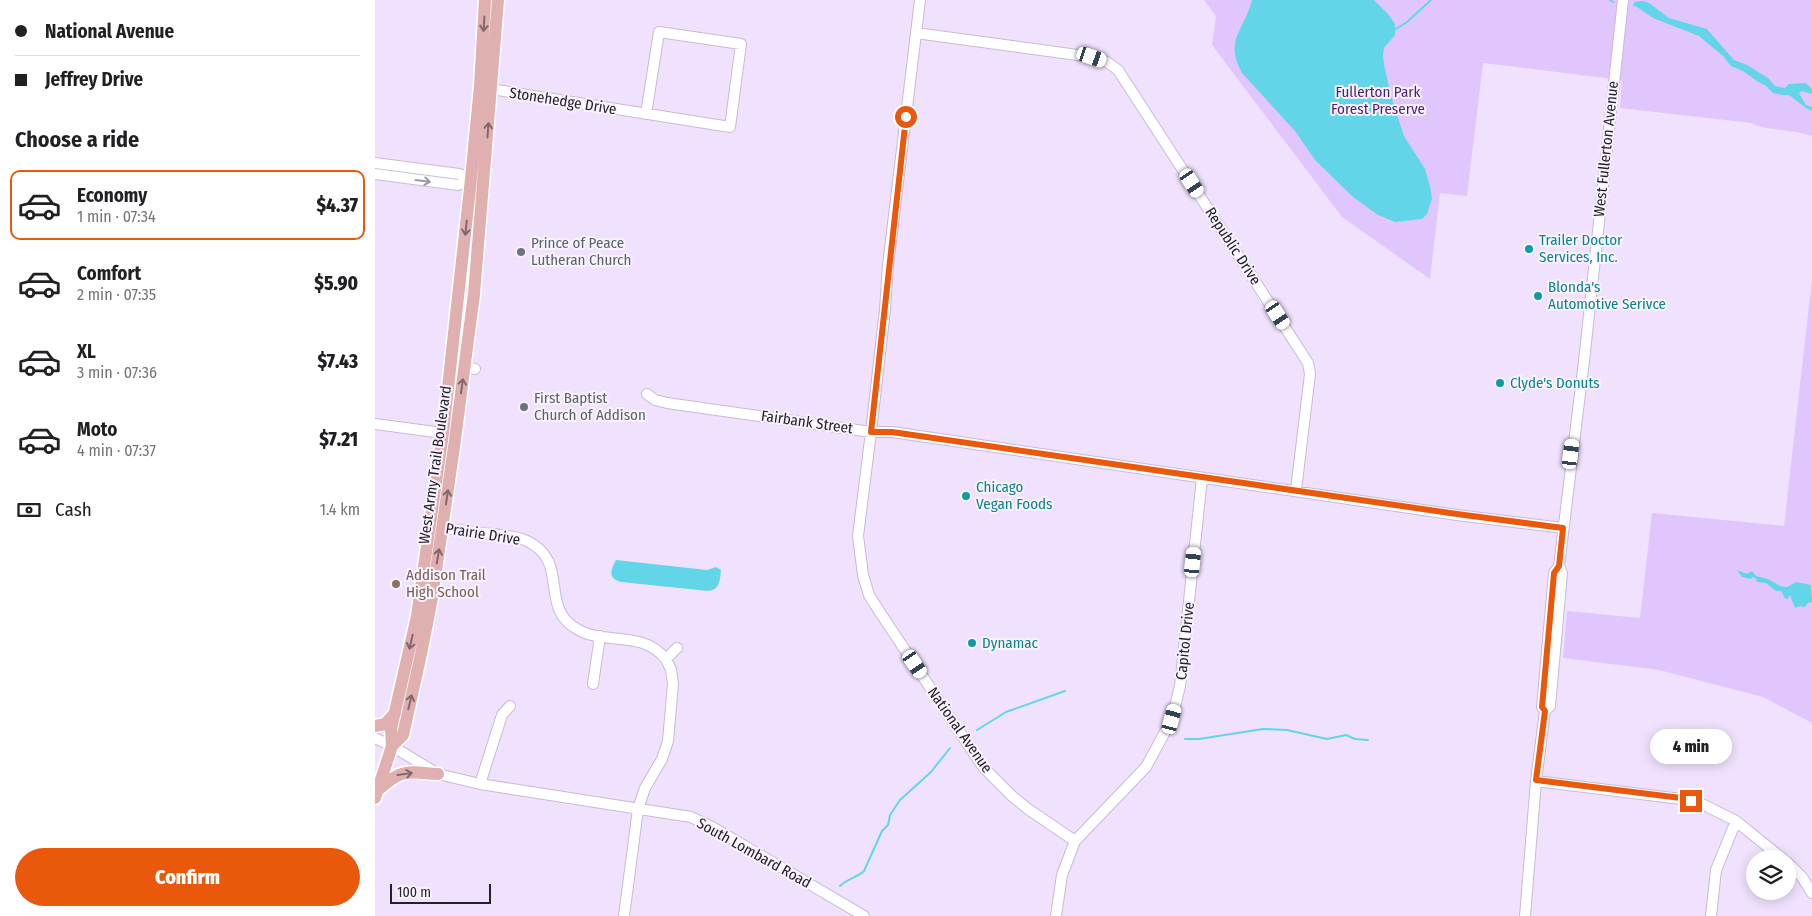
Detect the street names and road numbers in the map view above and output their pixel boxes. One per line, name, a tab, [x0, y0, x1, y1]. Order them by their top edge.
street label: West Fullerton Avenue	[1590, 80, 1622, 218]
street label: Stonehedge Drive	[508, 84, 618, 118]
street label: Republic Drive	[1201, 204, 1265, 288]
street label: West Army Trail Boulevard	[415, 385, 455, 545]
street label: Fairbank Street	[760, 407, 854, 437]
street label: Prairie Drive	[444, 519, 522, 549]
street label: Capitol Drive	[1172, 601, 1198, 681]
street label: National Avenue	[924, 684, 996, 776]
street label: South Lombard Road	[694, 814, 814, 892]

